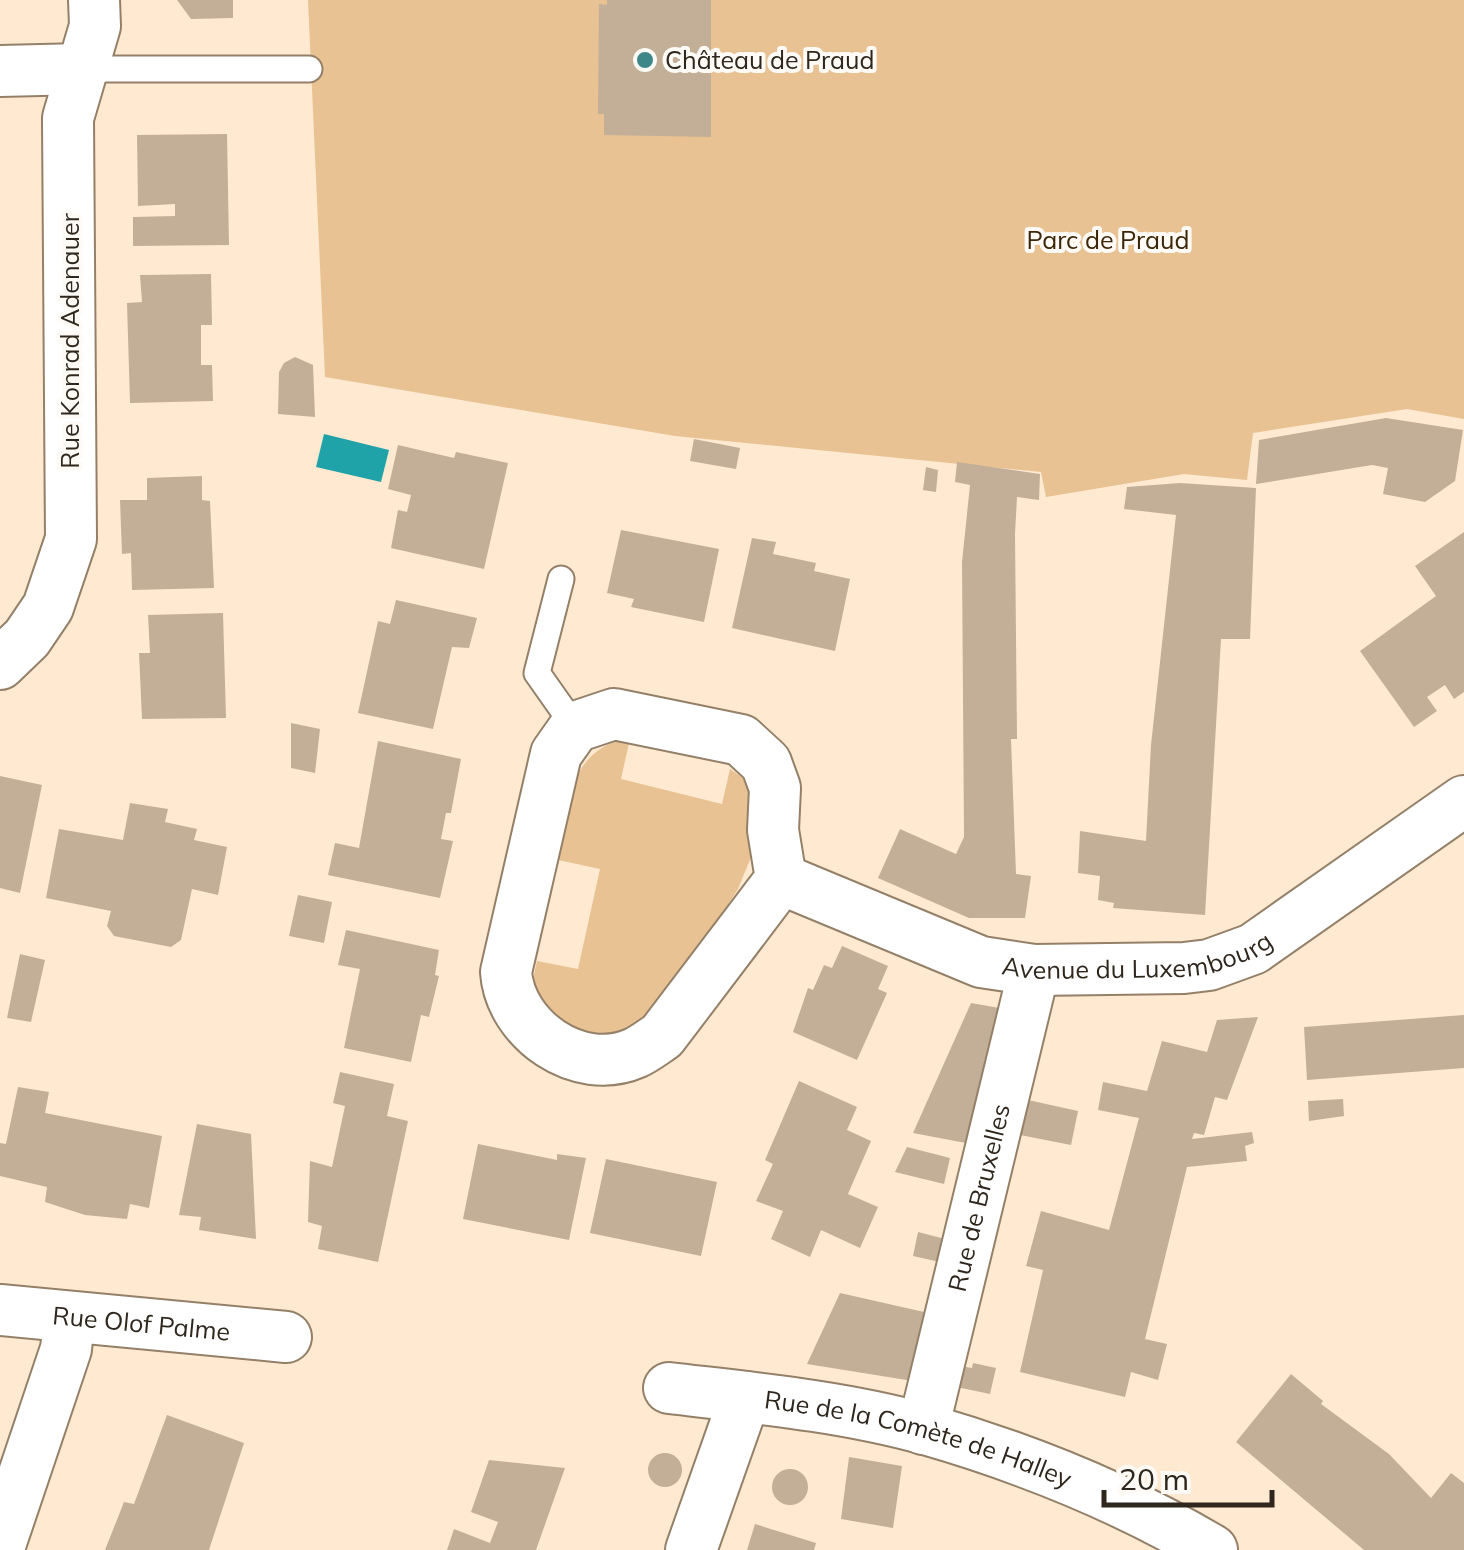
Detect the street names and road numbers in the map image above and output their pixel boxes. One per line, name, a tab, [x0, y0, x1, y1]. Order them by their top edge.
street label: Rue Konrad Adenauer	[54, 213, 85, 469]
street label: Avenue du Luxembourg	[1000, 925, 1278, 985]
street label: Rue de Bruxelles	[941, 1100, 1016, 1295]
street label: Rue Olof Palme	[51, 1299, 232, 1347]
street label: Rue de la Comète de Halley	[763, 1383, 1076, 1494]

